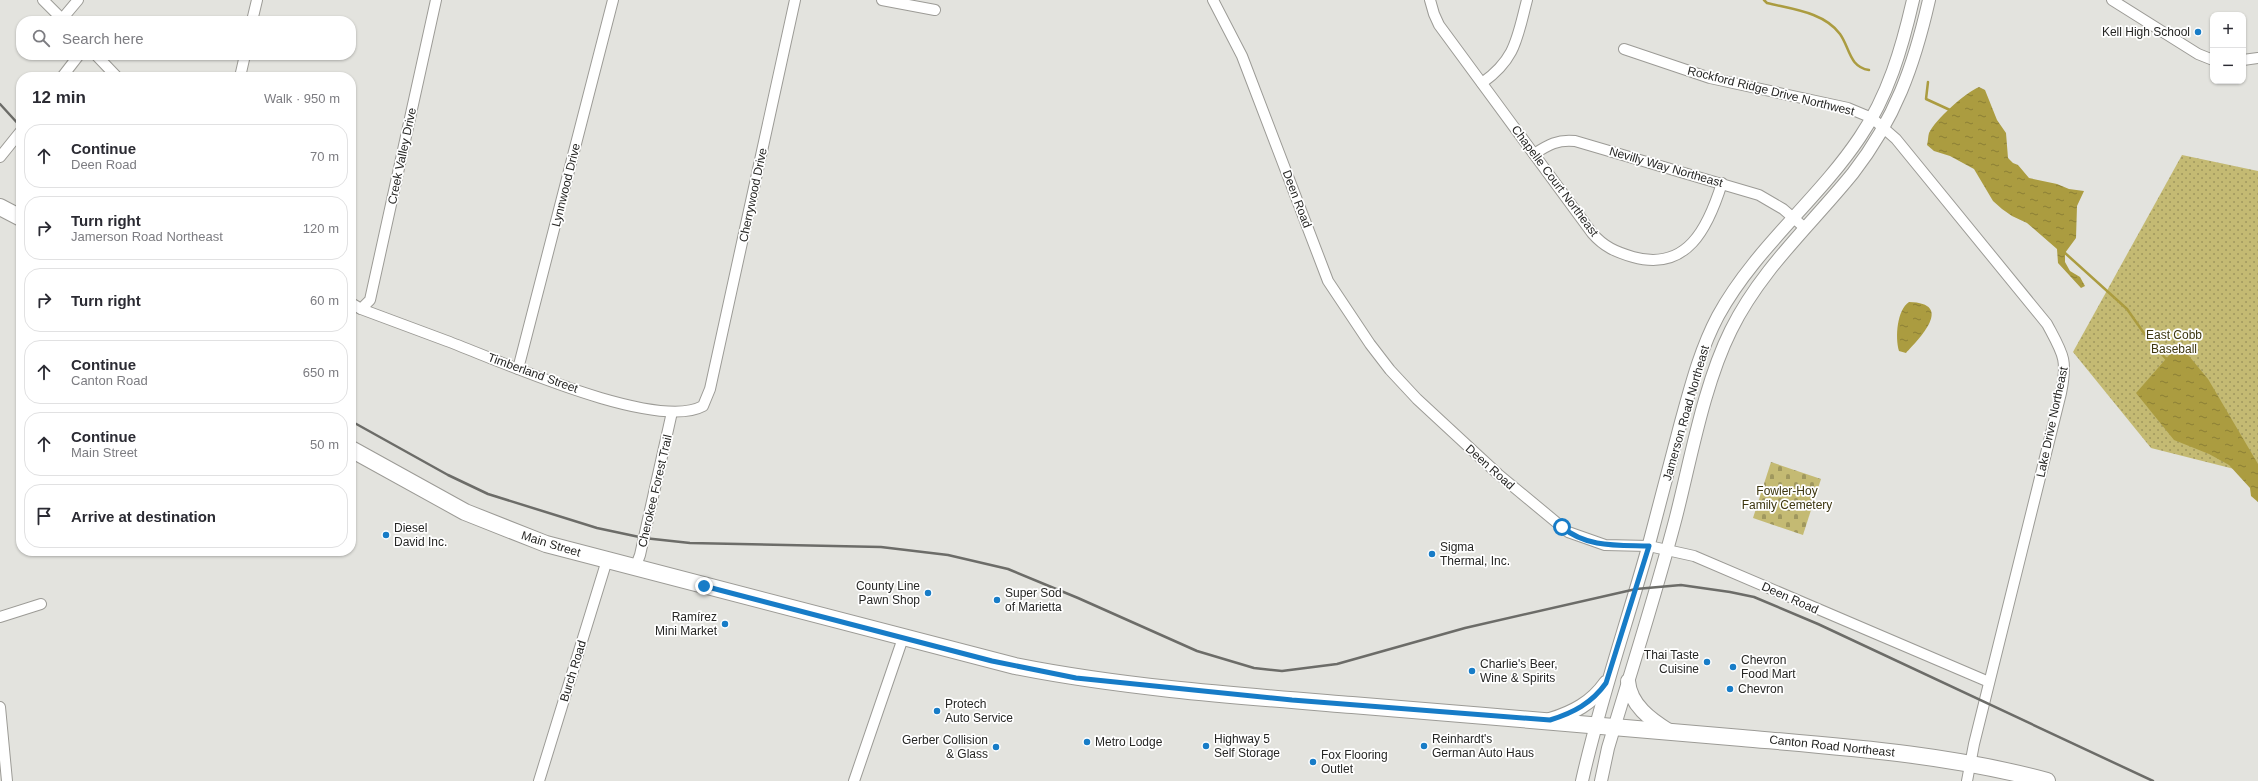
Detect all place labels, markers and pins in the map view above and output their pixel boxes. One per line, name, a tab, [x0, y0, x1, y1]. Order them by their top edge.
place label: Kell High School	[2102, 25, 2190, 39]
marker: Kell High School	[2193, 27, 2203, 37]
place label: Diesel David Inc.	[394, 521, 447, 549]
marker: Diesel David Inc.	[381, 530, 391, 540]
place label: Sigma Thermal, Inc.	[1440, 540, 1510, 568]
marker: Sigma Thermal, Inc.	[1427, 549, 1437, 559]
place label: County Line Pawn Shop	[856, 579, 920, 607]
place label: Super Sod of Marietta	[1005, 586, 1062, 614]
marker: County Line Pawn Shop	[923, 588, 933, 598]
marker: Super Sod of Marietta	[992, 595, 1002, 605]
place label: Ramírez Mini Market	[655, 610, 718, 638]
marker: Ramírez Mini Market	[720, 619, 730, 629]
place label: Thai Taste Cuisine	[1644, 648, 1699, 676]
place label: Chevron Food Mart	[1741, 653, 1796, 681]
place label: Charlie's Beer, Wine & Spirits	[1480, 657, 1558, 685]
marker: Thai Taste Cuisine	[1702, 657, 1712, 667]
marker: Chevron Food Mart	[1728, 662, 1738, 672]
marker: Charlie's Beer, Wine & Spirits	[1467, 666, 1477, 676]
place label: Chevron	[1738, 682, 1783, 696]
marker: Chevron	[1725, 684, 1735, 694]
place label: Protech Auto Service	[945, 697, 1013, 725]
marker: Protech Auto Service	[932, 706, 942, 716]
place label: Highway 5 Self Storage	[1214, 732, 1280, 760]
place label: Reinhardt's German Auto Haus	[1432, 732, 1534, 760]
place label: Gerber Collision & Glass	[902, 733, 988, 761]
place label: Metro Lodge	[1095, 735, 1163, 749]
marker: Metro Lodge	[1082, 737, 1092, 747]
marker: Highway 5 Self Storage	[1201, 741, 1211, 751]
marker: Reinhardt's German Auto Haus	[1419, 741, 1429, 751]
marker: Gerber Collision & Glass	[991, 742, 1001, 752]
place label: Fox Flooring Outlet	[1321, 748, 1388, 776]
marker: Fox Flooring Outlet	[1308, 757, 1318, 767]

